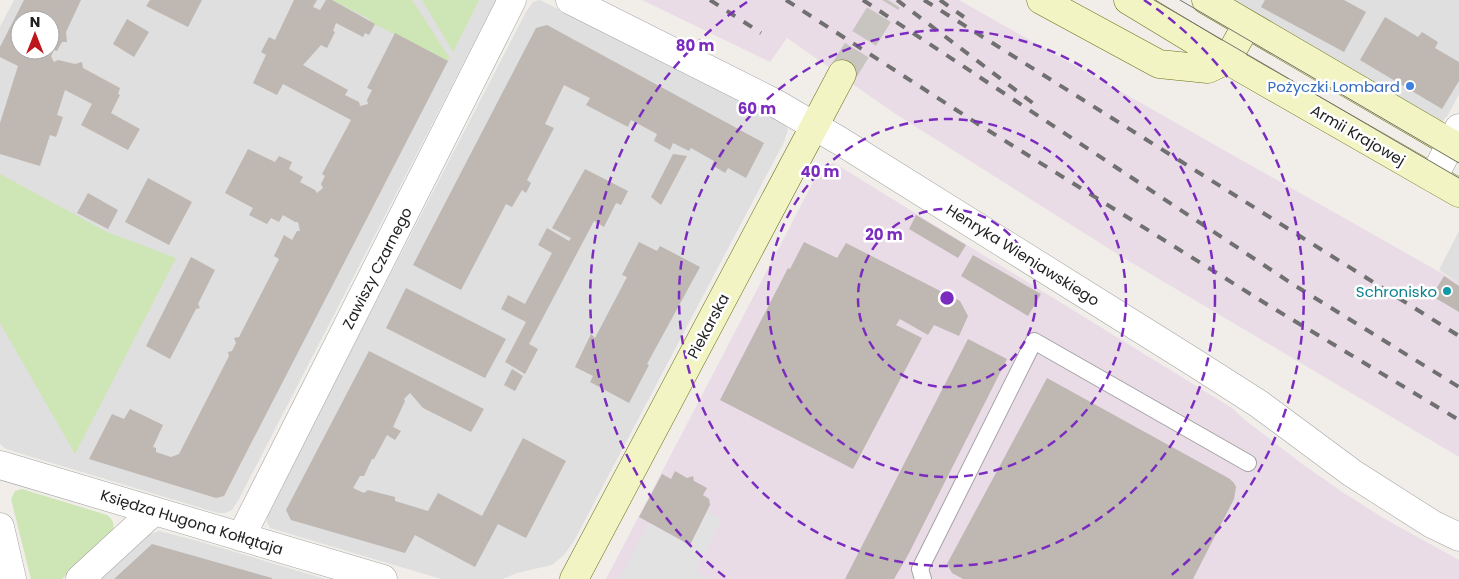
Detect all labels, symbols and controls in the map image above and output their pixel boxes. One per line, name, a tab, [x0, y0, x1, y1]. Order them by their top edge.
north arrow	[10, 10, 60, 60]
text: N	[30, 12, 40, 32]
text: 80 m	[676, 35, 714, 56]
place label: Pożyczki Lombard	[1268, 76, 1400, 97]
marker: Pożyczki Lombard	[1404, 80, 1416, 92]
text: 60 m	[738, 98, 776, 119]
street label: Armii Krajowej	[1307, 99, 1409, 171]
text: 40 m	[800, 161, 840, 182]
street label: Henryka Wieniawskiego	[942, 199, 1104, 311]
street label: Zawiszy Czarnego	[337, 203, 417, 333]
text: 20 m	[865, 224, 903, 245]
place label: Schronisko	[1356, 281, 1437, 302]
marker: Schronisko	[1441, 285, 1453, 297]
centre of rings	[938, 289, 956, 307]
street label: Piekarska	[682, 290, 734, 362]
street label: Księdza Hugona Kołłątaja	[98, 484, 286, 560]

